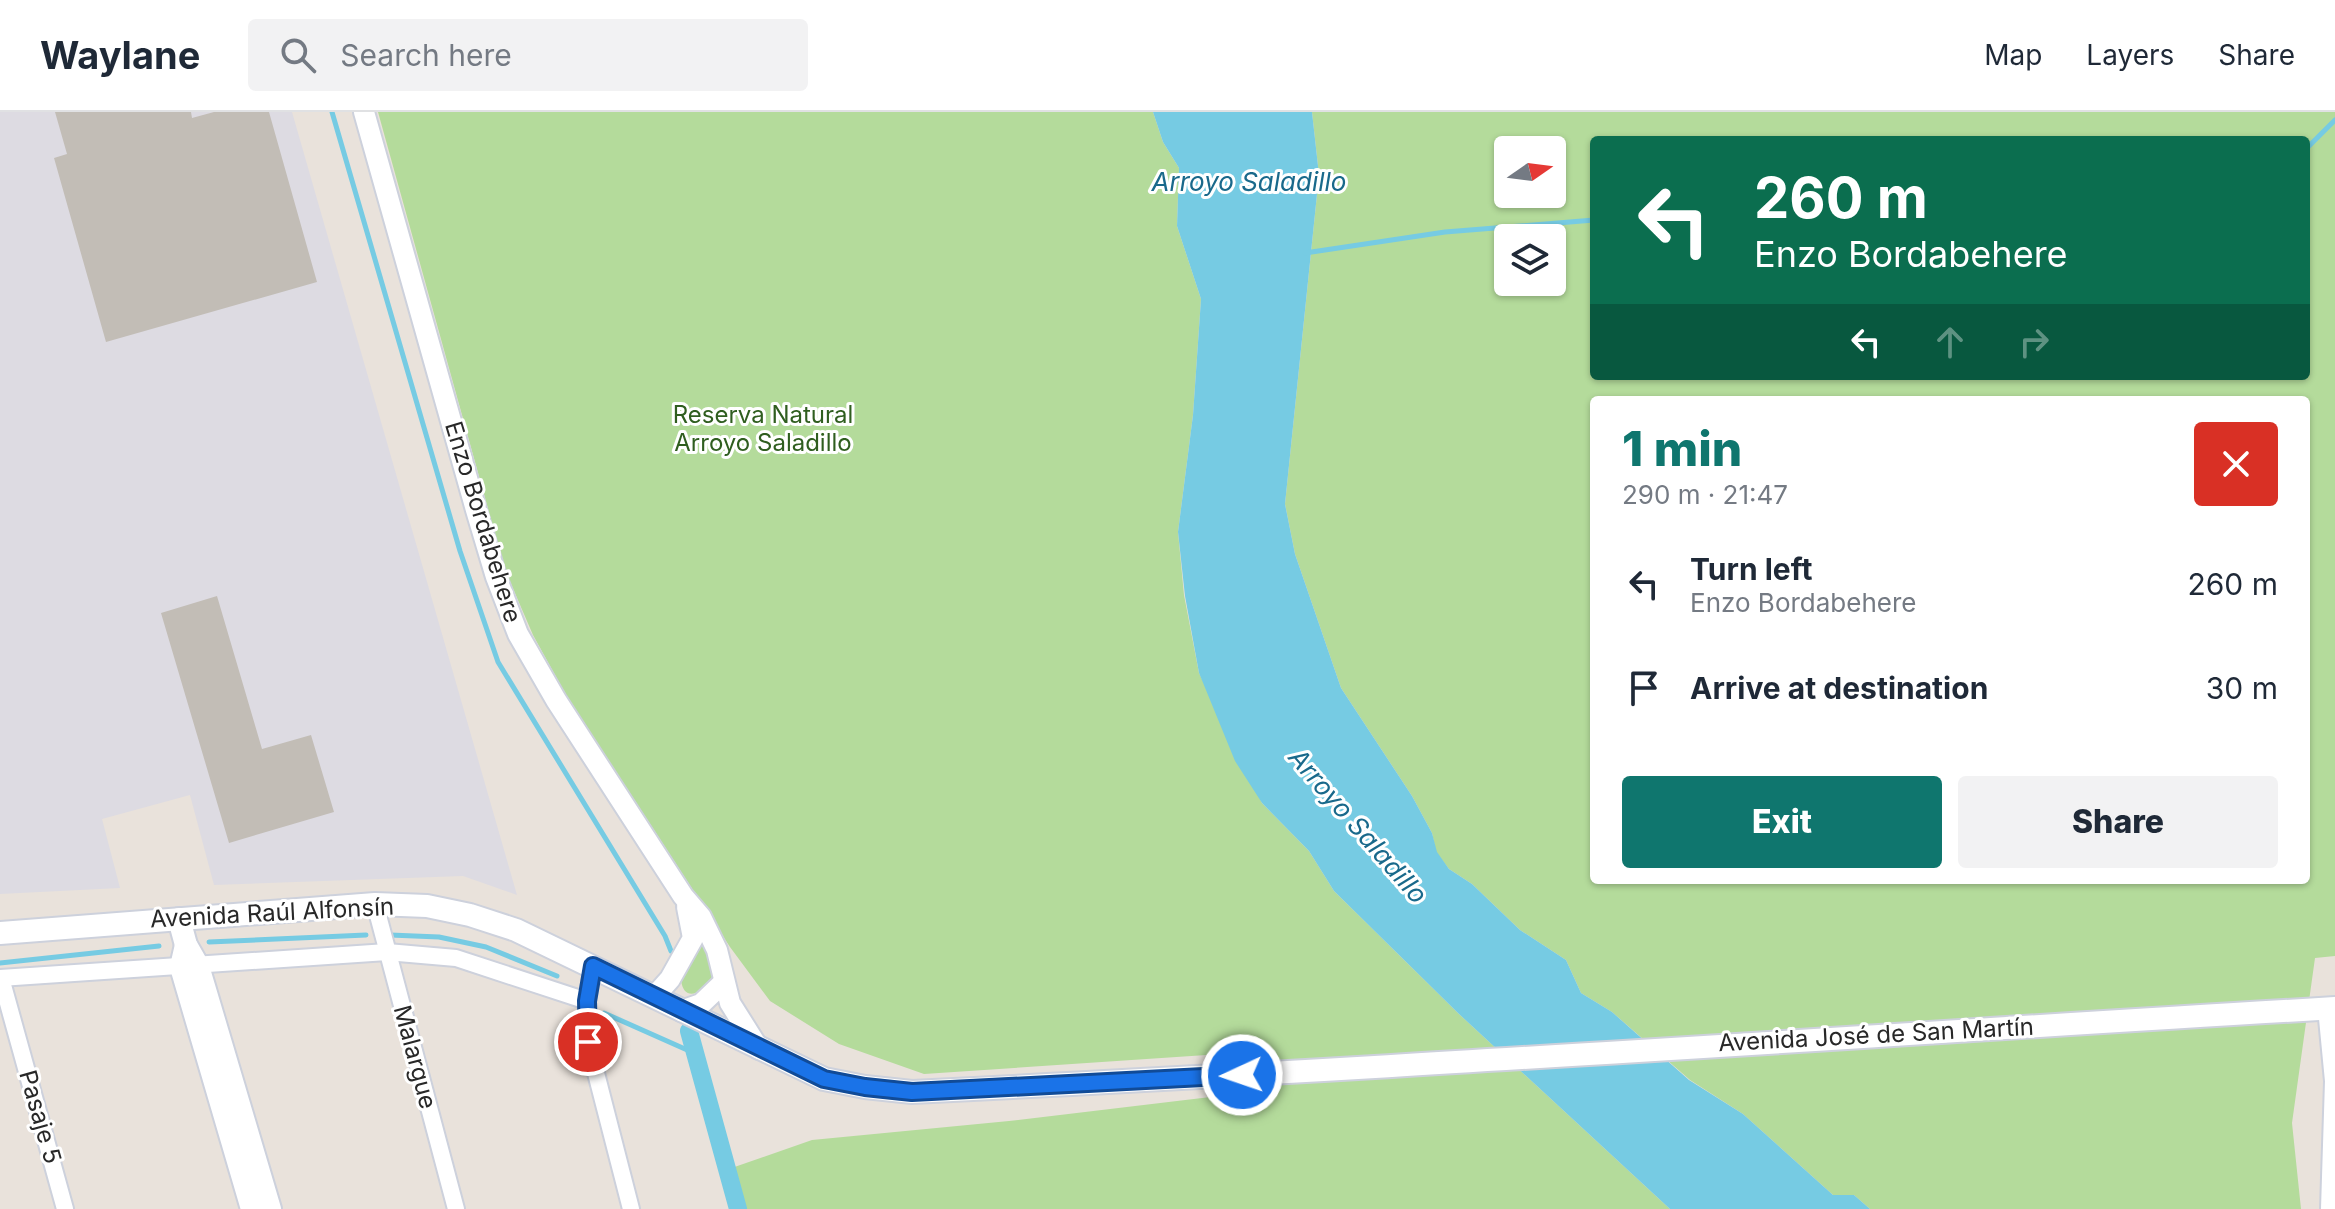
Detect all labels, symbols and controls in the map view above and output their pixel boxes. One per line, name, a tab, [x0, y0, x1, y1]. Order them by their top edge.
search box	[248, 19, 808, 91]
text: Waylane	[40, 32, 200, 78]
icon: search	[276, 33, 320, 77]
text: Search here	[340, 37, 512, 73]
text: Map	[1984, 38, 2042, 72]
text: Layers	[2086, 38, 2174, 72]
text: Share	[2218, 38, 2295, 72]
north arrow	[1494, 136, 1566, 208]
map controls	[1494, 136, 1566, 296]
text: 260 m	[1754, 164, 1928, 232]
water label: Arroyo Saladillo	[1151, 166, 1346, 197]
icon: left	[1622, 168, 1726, 272]
button: layers	[1494, 224, 1566, 296]
text: Enzo Bordabehere	[1754, 232, 2068, 276]
icon: left	[1844, 320, 1888, 364]
icon: ahead	[1928, 320, 1972, 364]
icon: right	[2012, 320, 2056, 364]
park label: Reserva Natural Arroyo Saladillo	[673, 400, 853, 457]
street label: Enzo Bordabehere	[439, 418, 528, 626]
text: 1 min	[1622, 419, 1742, 478]
button: close	[2194, 422, 2278, 506]
text: 290 m · 21:47	[1622, 479, 1788, 510]
text: Turn left	[1690, 551, 1812, 587]
icon: left	[1622, 562, 1666, 606]
text: 260 m	[2187, 566, 2278, 602]
text: Enzo Bordabehere	[1690, 587, 1916, 618]
icon: arrive	[1622, 666, 1666, 710]
text: Arrive at destination	[1690, 670, 1988, 706]
text: 30 m	[2206, 670, 2278, 706]
water label: Arroyo Saladillo	[1282, 741, 1434, 909]
button: Exit	[1622, 776, 1942, 868]
button: Share	[1958, 776, 2278, 868]
street label: Avenida Raúl Alfonsín	[149, 892, 395, 933]
street label: Malargue	[388, 1002, 443, 1112]
pin	[554, 1008, 622, 1076]
street label: Avenida José de San Martín	[1717, 1012, 2035, 1057]
icon: arrive	[566, 1020, 610, 1064]
position arrow	[1200, 1033, 1284, 1117]
street label: Pasaje 5	[13, 1067, 68, 1167]

